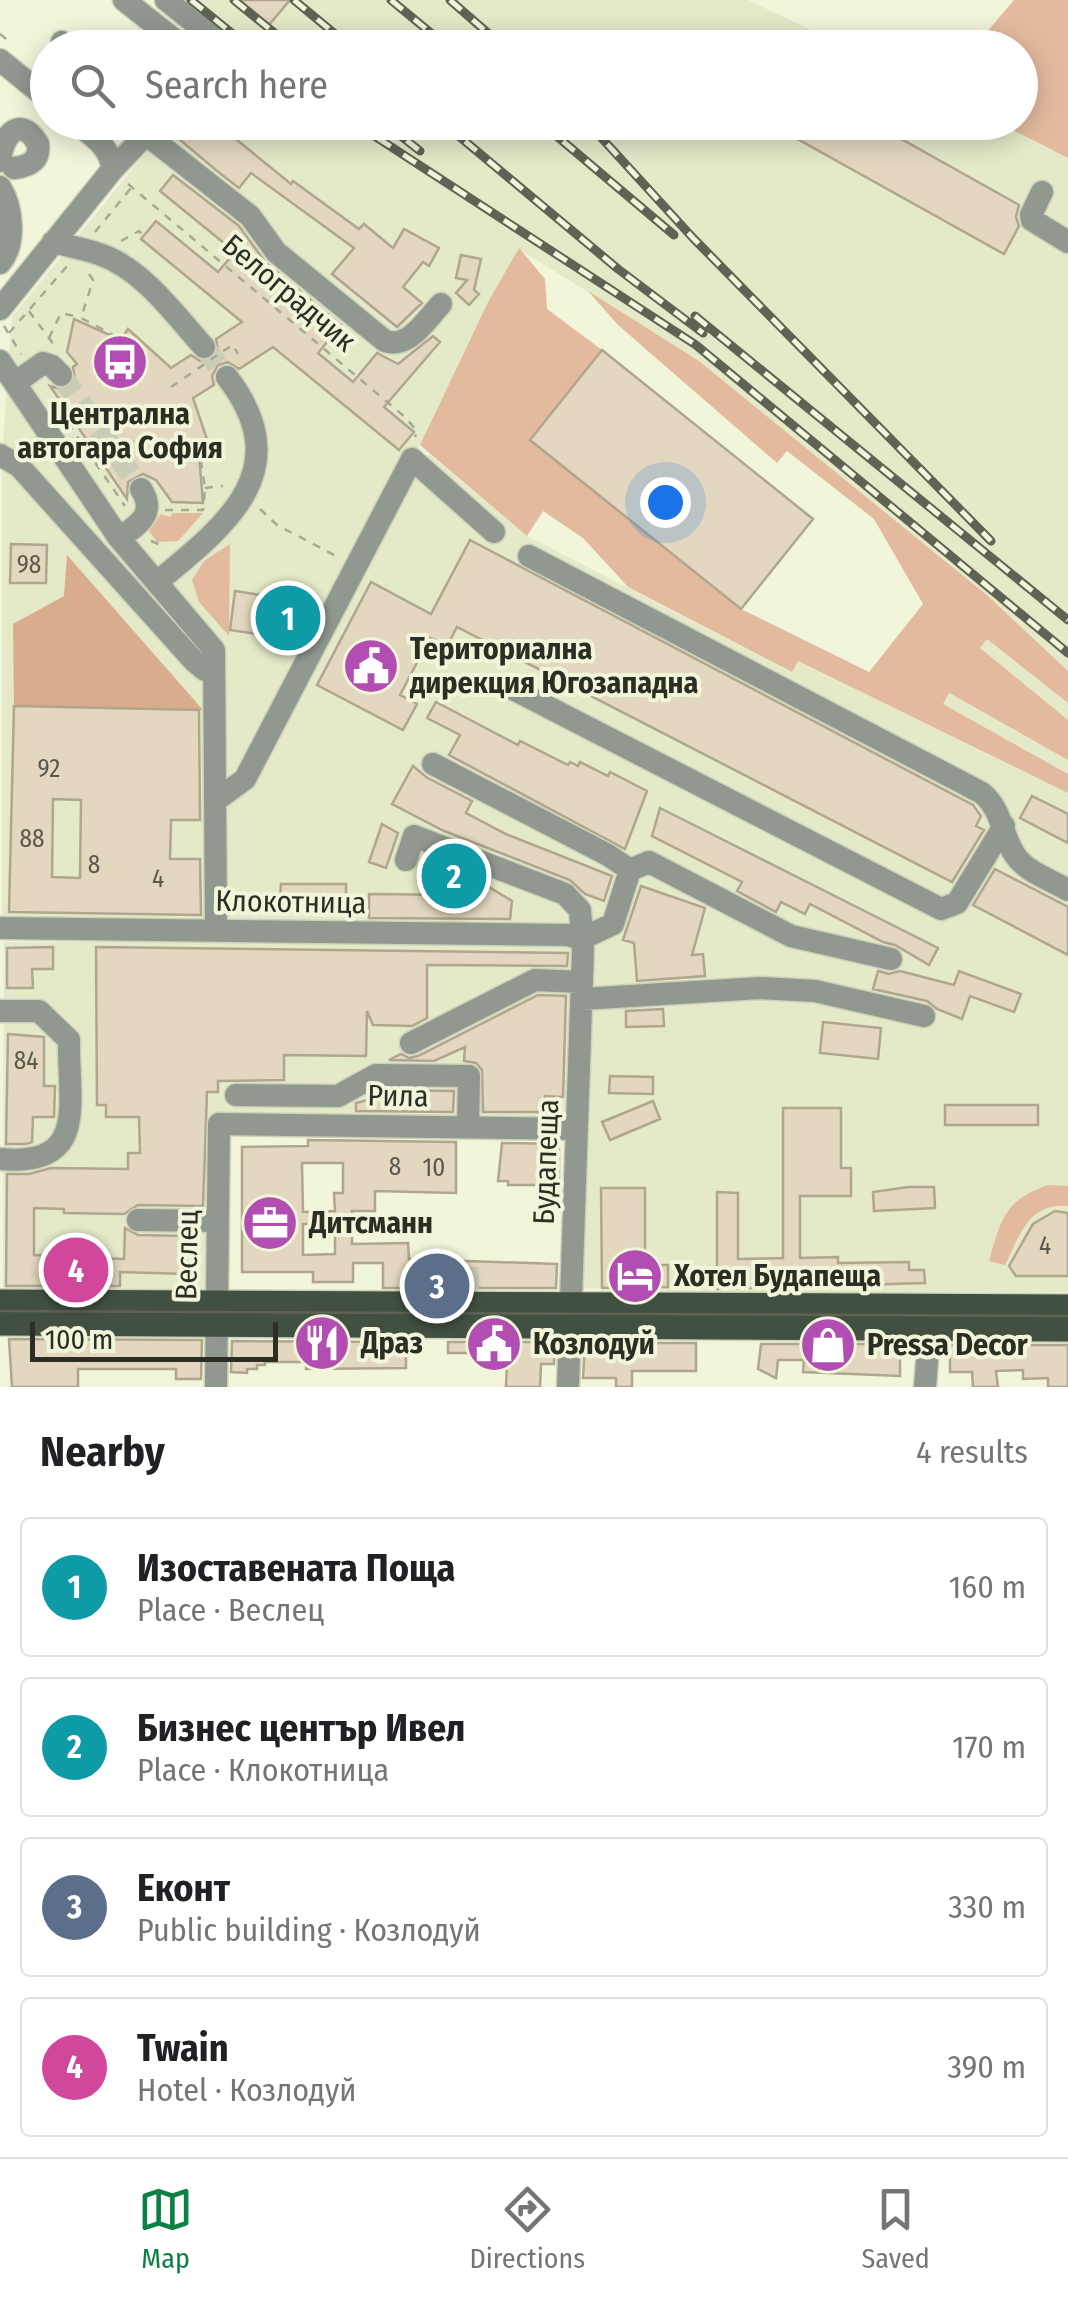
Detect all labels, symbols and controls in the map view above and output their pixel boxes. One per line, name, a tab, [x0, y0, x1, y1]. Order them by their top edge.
search box	[30, 30, 1038, 140]
icon: search	[65, 58, 120, 113]
text: Search here	[145, 62, 328, 108]
street label: Белоградчик	[215, 227, 363, 359]
bus stop icon: Централна автогара София	[90, 332, 150, 392]
place label: Централна автогара София	[17, 396, 223, 466]
your location	[640, 477, 691, 528]
house number: 98	[17, 550, 41, 580]
pin: 1	[256, 580, 320, 656]
place label: Териториална дирекция Югозападна	[409, 631, 698, 701]
public building icon: Териториална дирекция Югозападна	[341, 636, 401, 696]
house number: 92	[38, 754, 60, 784]
house number: 88	[19, 824, 45, 854]
pin: 2	[422, 838, 486, 914]
house number: 8	[88, 850, 100, 880]
house number: 4	[152, 864, 164, 894]
street label: Клокотница	[215, 883, 367, 921]
house number: 84	[14, 1046, 38, 1076]
street label: Рила	[367, 1077, 429, 1115]
street label: Будапеща	[526, 1099, 566, 1225]
house number: 8	[389, 1152, 401, 1182]
house number: 10	[423, 1153, 445, 1183]
office icon: Дитсманн	[240, 1193, 300, 1253]
place label: Дитсманн	[308, 1205, 433, 1241]
street label: Веслец	[168, 1209, 206, 1300]
house number: 4	[1039, 1231, 1051, 1261]
pin: 4	[44, 1232, 108, 1308]
hotel icon: Хотел Будапеща	[605, 1246, 665, 1306]
pin: 3	[404, 1248, 470, 1324]
place label: Хотел Будапеща	[673, 1258, 881, 1294]
restaurant icon: Драз	[292, 1313, 352, 1373]
public building icon: Козлодуй	[464, 1314, 524, 1374]
shop icon: Pressa Decor	[798, 1315, 858, 1375]
scale bar	[30, 1317, 278, 1362]
text: 100 m	[45, 1323, 113, 1356]
place label: Драз	[360, 1325, 423, 1361]
place label: Козлодуй	[533, 1326, 655, 1362]
place label: Pressa Decor	[867, 1327, 1029, 1363]
text: Nearby	[40, 1427, 165, 1477]
text: 4 results	[916, 1433, 1028, 1471]
text: Изоставената Поща	[137, 1545, 455, 1591]
text: 1	[68, 1568, 81, 1606]
text: 160 m	[949, 1568, 1026, 1606]
text: Place · Веслец	[137, 1591, 324, 1629]
text: Бизнес център Ивел	[137, 1705, 465, 1751]
text: 2	[67, 1728, 82, 1766]
text: 170 m	[952, 1728, 1026, 1766]
text: Place · Клокотница	[137, 1751, 389, 1789]
text: Еконт	[137, 1865, 230, 1911]
text: 3	[67, 1888, 82, 1926]
text: 330 m	[948, 1888, 1026, 1926]
text: Public building · Козлодуй	[137, 1911, 481, 1949]
text: Twain	[137, 2025, 229, 2071]
text: 4	[66, 2048, 83, 2086]
text: 390 m	[948, 2048, 1026, 2086]
text: Hotel · Козлодуй	[137, 2071, 356, 2109]
tab: Map	[138, 2182, 193, 2275]
tab: Directions	[469, 2182, 585, 2275]
tab: Saved	[861, 2182, 930, 2275]

